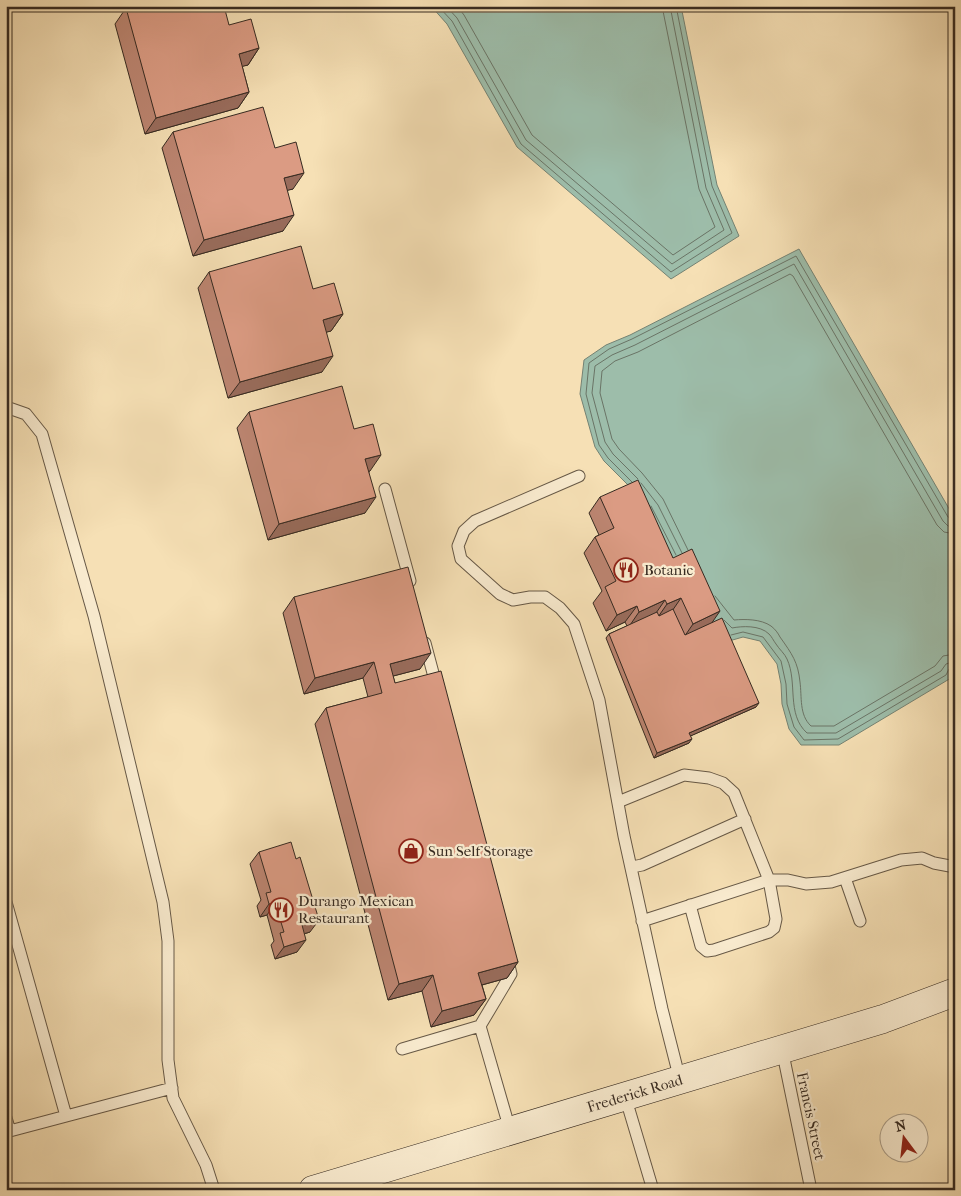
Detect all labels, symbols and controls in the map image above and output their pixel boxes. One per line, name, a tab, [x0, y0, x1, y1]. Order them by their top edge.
restaurant icon: Botanic	[613, 557, 639, 583]
place label: Botanic	[644, 561, 694, 579]
shop icon: Sun Self Storage	[398, 838, 424, 864]
place label: Sun Self Storage	[428, 842, 533, 860]
place label: Durango Mexican Restaurant	[298, 892, 414, 927]
restaurant icon: Durango Mexican Restaurant	[268, 897, 294, 923]
street label: Frederick Road	[585, 1070, 686, 1116]
street label: Francis Street	[793, 1070, 829, 1162]
north arrow	[878, 1114, 928, 1164]
text: N	[893, 1116, 908, 1136]

